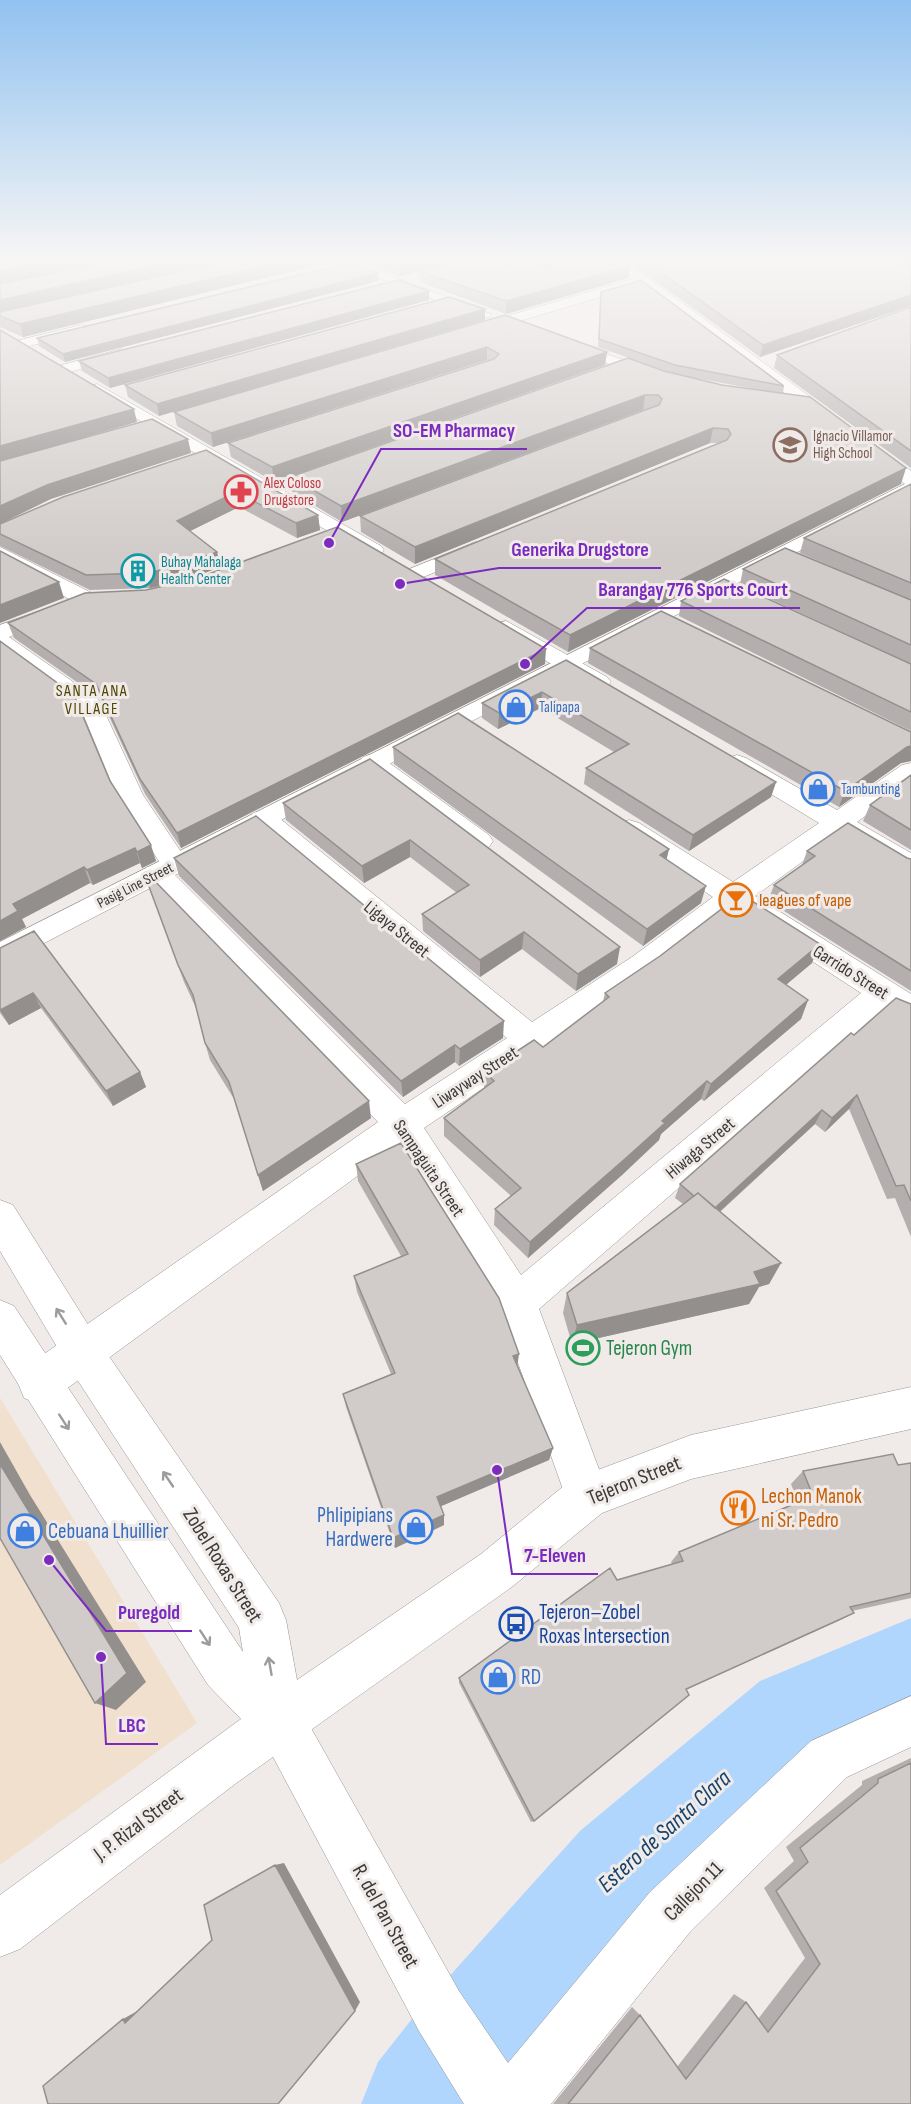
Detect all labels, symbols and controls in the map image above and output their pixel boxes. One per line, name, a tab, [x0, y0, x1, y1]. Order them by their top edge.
callout: SO-EM Pharmacy	[381, 411, 527, 449]
text: SO-EM Pharmacy	[393, 419, 516, 443]
school or university icon: Ignacio Villamor High School	[772, 427, 808, 463]
place label: Ignacio Villamor High School	[813, 427, 893, 463]
pharmacy icon: Alex Coloso Drugstore	[223, 474, 259, 510]
place label: Alex Coloso Drugstore	[263, 474, 321, 510]
callout: Generika Drugstore	[499, 530, 661, 568]
text: Generika Drugstore	[511, 538, 649, 562]
building icon: Buhay Mahalaga Health Center	[120, 553, 156, 589]
place label: Buhay Mahalaga Health Center	[161, 553, 241, 589]
callout: Barangay 776 Sports Court	[587, 570, 800, 608]
text: Barangay 776 Sports Court	[598, 578, 788, 602]
district label: SANTA ANA VILLAGE	[56, 682, 128, 719]
shop icon: Talipapa	[498, 689, 534, 725]
place label: Talipapa	[539, 698, 580, 717]
shop icon: Tambunting	[800, 771, 836, 807]
place label: Tambunting	[841, 780, 900, 799]
street label: Pasig Line Street	[94, 858, 177, 913]
bar icon: leagues of vape	[718, 882, 754, 918]
place label: leagues of vape	[759, 890, 852, 911]
street label: Ligaya Street	[360, 897, 434, 962]
street label: Garrido Street	[809, 941, 893, 1004]
street label: Liwayway Street	[428, 1042, 523, 1113]
street label: Hiwaga Street	[661, 1113, 740, 1183]
street label: Sampaguita Street	[389, 1116, 469, 1221]
one-way arrow	[54, 1308, 66, 1325]
sports icon: Tejeron Gym	[565, 1330, 601, 1366]
place label: Tejeron Gym	[606, 1336, 692, 1361]
one-way arrow	[58, 1413, 71, 1430]
street label: Tejeron Street	[584, 1450, 685, 1511]
one-way arrow	[162, 1471, 174, 1488]
place label: Lechon Manok ni Sr. Pedro	[761, 1484, 862, 1533]
restaurant icon: Lechon Manok ni Sr. Pedro	[720, 1490, 756, 1526]
street label: Zobel Roxas Street	[177, 1503, 268, 1627]
place label: Phlipipians Hardwere	[317, 1503, 393, 1552]
shop icon: Phlipipians Hardwere	[398, 1509, 434, 1545]
shop icon: Cebuana Lhuillier	[7, 1513, 43, 1549]
place label: Cebuana Lhuillier	[48, 1519, 169, 1544]
callout: 7-Eleven	[512, 1536, 598, 1574]
text: 7-Eleven	[524, 1544, 586, 1568]
callout: Puregold	[106, 1593, 192, 1631]
place label: Tejeron–Zobel Roxas Intersection	[539, 1600, 670, 1649]
text: Puregold	[118, 1601, 180, 1625]
bus stop icon: Tejeron–Zobel Roxas Intersection	[498, 1606, 534, 1642]
one-way arrow	[200, 1629, 212, 1646]
one-way arrow	[264, 1656, 275, 1676]
shop icon: RD	[480, 1659, 516, 1695]
place label: RD	[521, 1665, 541, 1690]
callout: LBC	[106, 1706, 158, 1744]
text: LBC	[118, 1714, 146, 1738]
water label: Estero de Santa Clara	[592, 1764, 737, 1899]
street label: J. P. Rizal Street	[88, 1783, 188, 1867]
street label: Callejon 11	[658, 1856, 729, 1926]
street label: R. del Pan Street	[347, 1860, 424, 1972]

